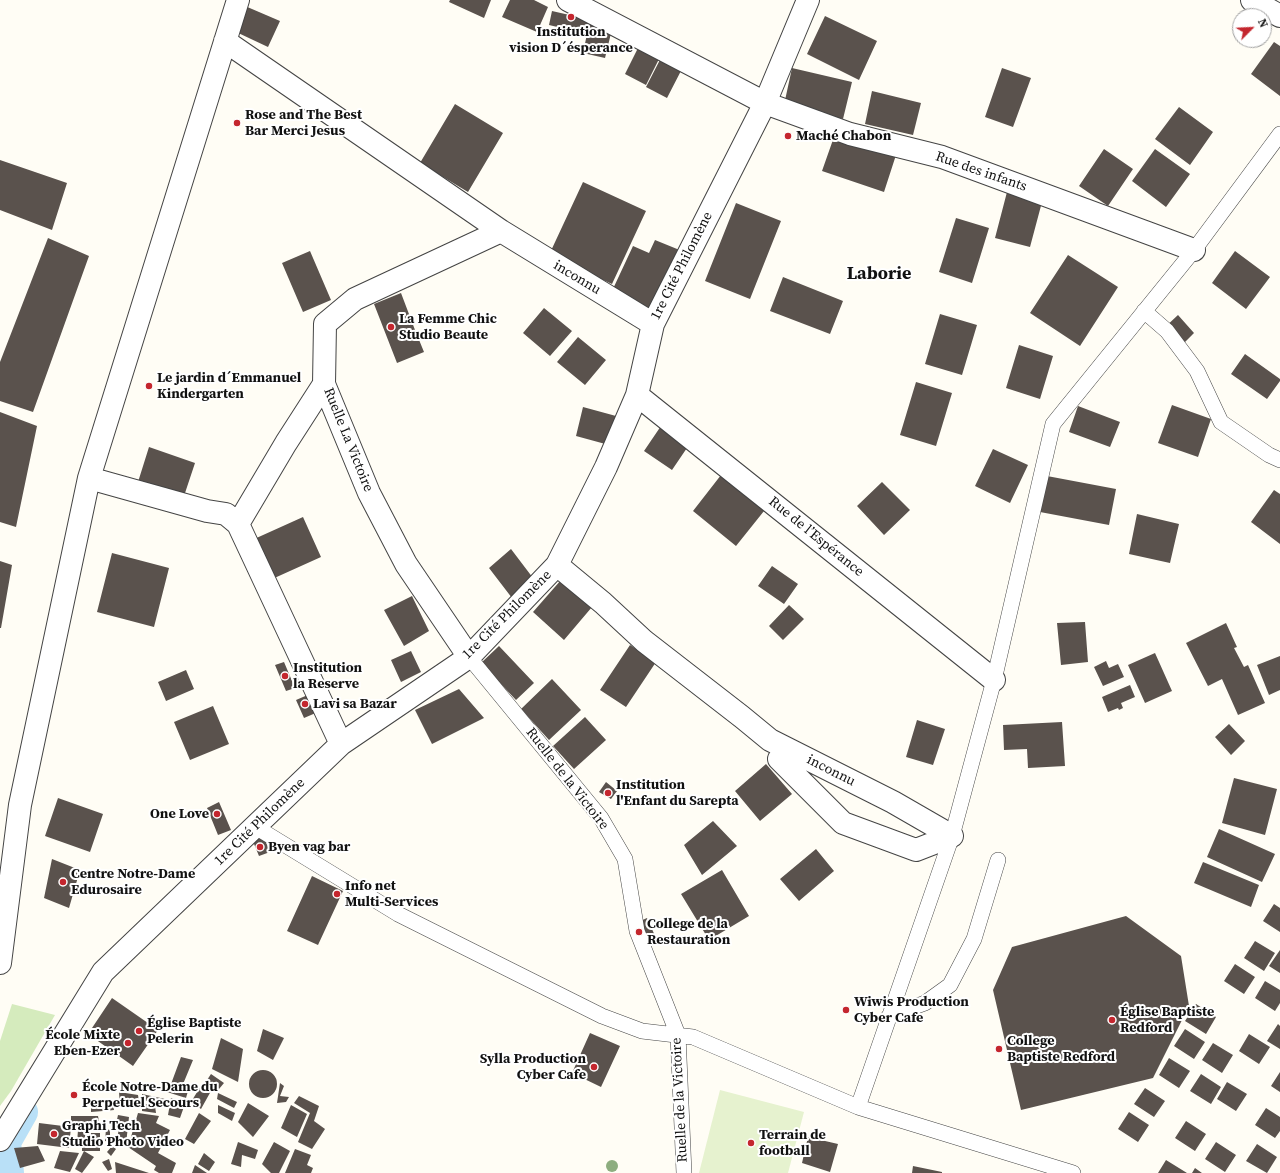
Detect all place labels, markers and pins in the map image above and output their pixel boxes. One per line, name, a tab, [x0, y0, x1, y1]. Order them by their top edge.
marker: Institution vision D´ésperance	[566, 12, 576, 22]
place label: Institution vision D´ésperance	[509, 24, 633, 56]
place label: Rose and The Best Bar Merci Jesus	[245, 107, 362, 140]
marker: Rose and The Best Bar Merci Jesus	[232, 118, 242, 128]
place label: Maché Chabon	[796, 128, 891, 144]
marker: Maché Chabon	[783, 131, 793, 141]
place label: La Femme Chic Studio Beaute	[399, 311, 497, 344]
marker: La Femme Chic Studio Beaute	[386, 322, 396, 332]
place label: Le jardin d´Emmanuel Kindergarten	[157, 370, 301, 402]
marker: Le jardin d´Emmanuel Kindergarten	[144, 381, 154, 391]
place label: Institution la Reserve	[293, 660, 362, 692]
marker: Institution la Reserve	[280, 671, 290, 681]
place label: Lavi sa Bazar	[313, 696, 397, 712]
marker: Lavi sa Bazar	[300, 699, 310, 709]
place label: Institution l'Enfant du Sarepta	[616, 777, 739, 810]
marker: Institution l'Enfant du Sarepta	[603, 788, 613, 798]
place label: One Love	[150, 806, 209, 822]
marker: One Love	[212, 809, 222, 819]
place label: Byen vag bar	[268, 839, 350, 855]
marker: Byen vag bar	[255, 842, 265, 852]
place label: Centre Notre-Dame Edurosaire	[71, 866, 195, 898]
marker: Centre Notre-Dame Edurosaire	[58, 877, 68, 887]
place label: Info net Multi-Services	[345, 878, 438, 910]
marker: Info net Multi-Services	[332, 889, 342, 899]
place label: College de la Restauration	[647, 916, 730, 948]
marker: College de la Restauration	[634, 927, 644, 937]
place label: Wiwis Production Cyber Cafe	[854, 994, 969, 1026]
place label: Église Baptiste Redford	[1120, 1004, 1214, 1036]
marker: Wiwis Production Cyber Cafe	[841, 1005, 851, 1015]
place label: Église Baptiste Pelerin	[147, 1015, 241, 1048]
marker: Église Baptiste Redford	[1107, 1015, 1117, 1025]
marker: Église Baptiste Pelerin	[134, 1026, 144, 1036]
place label: École Mixte Eben-Ezer	[45, 1027, 120, 1060]
place label: College Baptiste Redford	[1007, 1033, 1115, 1066]
marker: École Mixte Eben-Ezer	[123, 1038, 133, 1048]
marker: College Baptiste Redford	[994, 1044, 1004, 1054]
place label: Sylla Production Cyber Cafe	[480, 1051, 586, 1084]
marker: Sylla Production Cyber Cafe	[589, 1062, 599, 1072]
place label: École Notre-Dame du Perpetuel Secours	[82, 1079, 218, 1112]
marker: École Notre-Dame du Perpetuel Secours	[69, 1090, 79, 1100]
place label: Graphi Tech Studio Photo Video	[62, 1118, 184, 1150]
place label: Terrain de football	[759, 1127, 826, 1160]
marker: Graphi Tech Studio Photo Video	[49, 1129, 59, 1139]
marker: Terrain de football	[746, 1138, 756, 1148]

